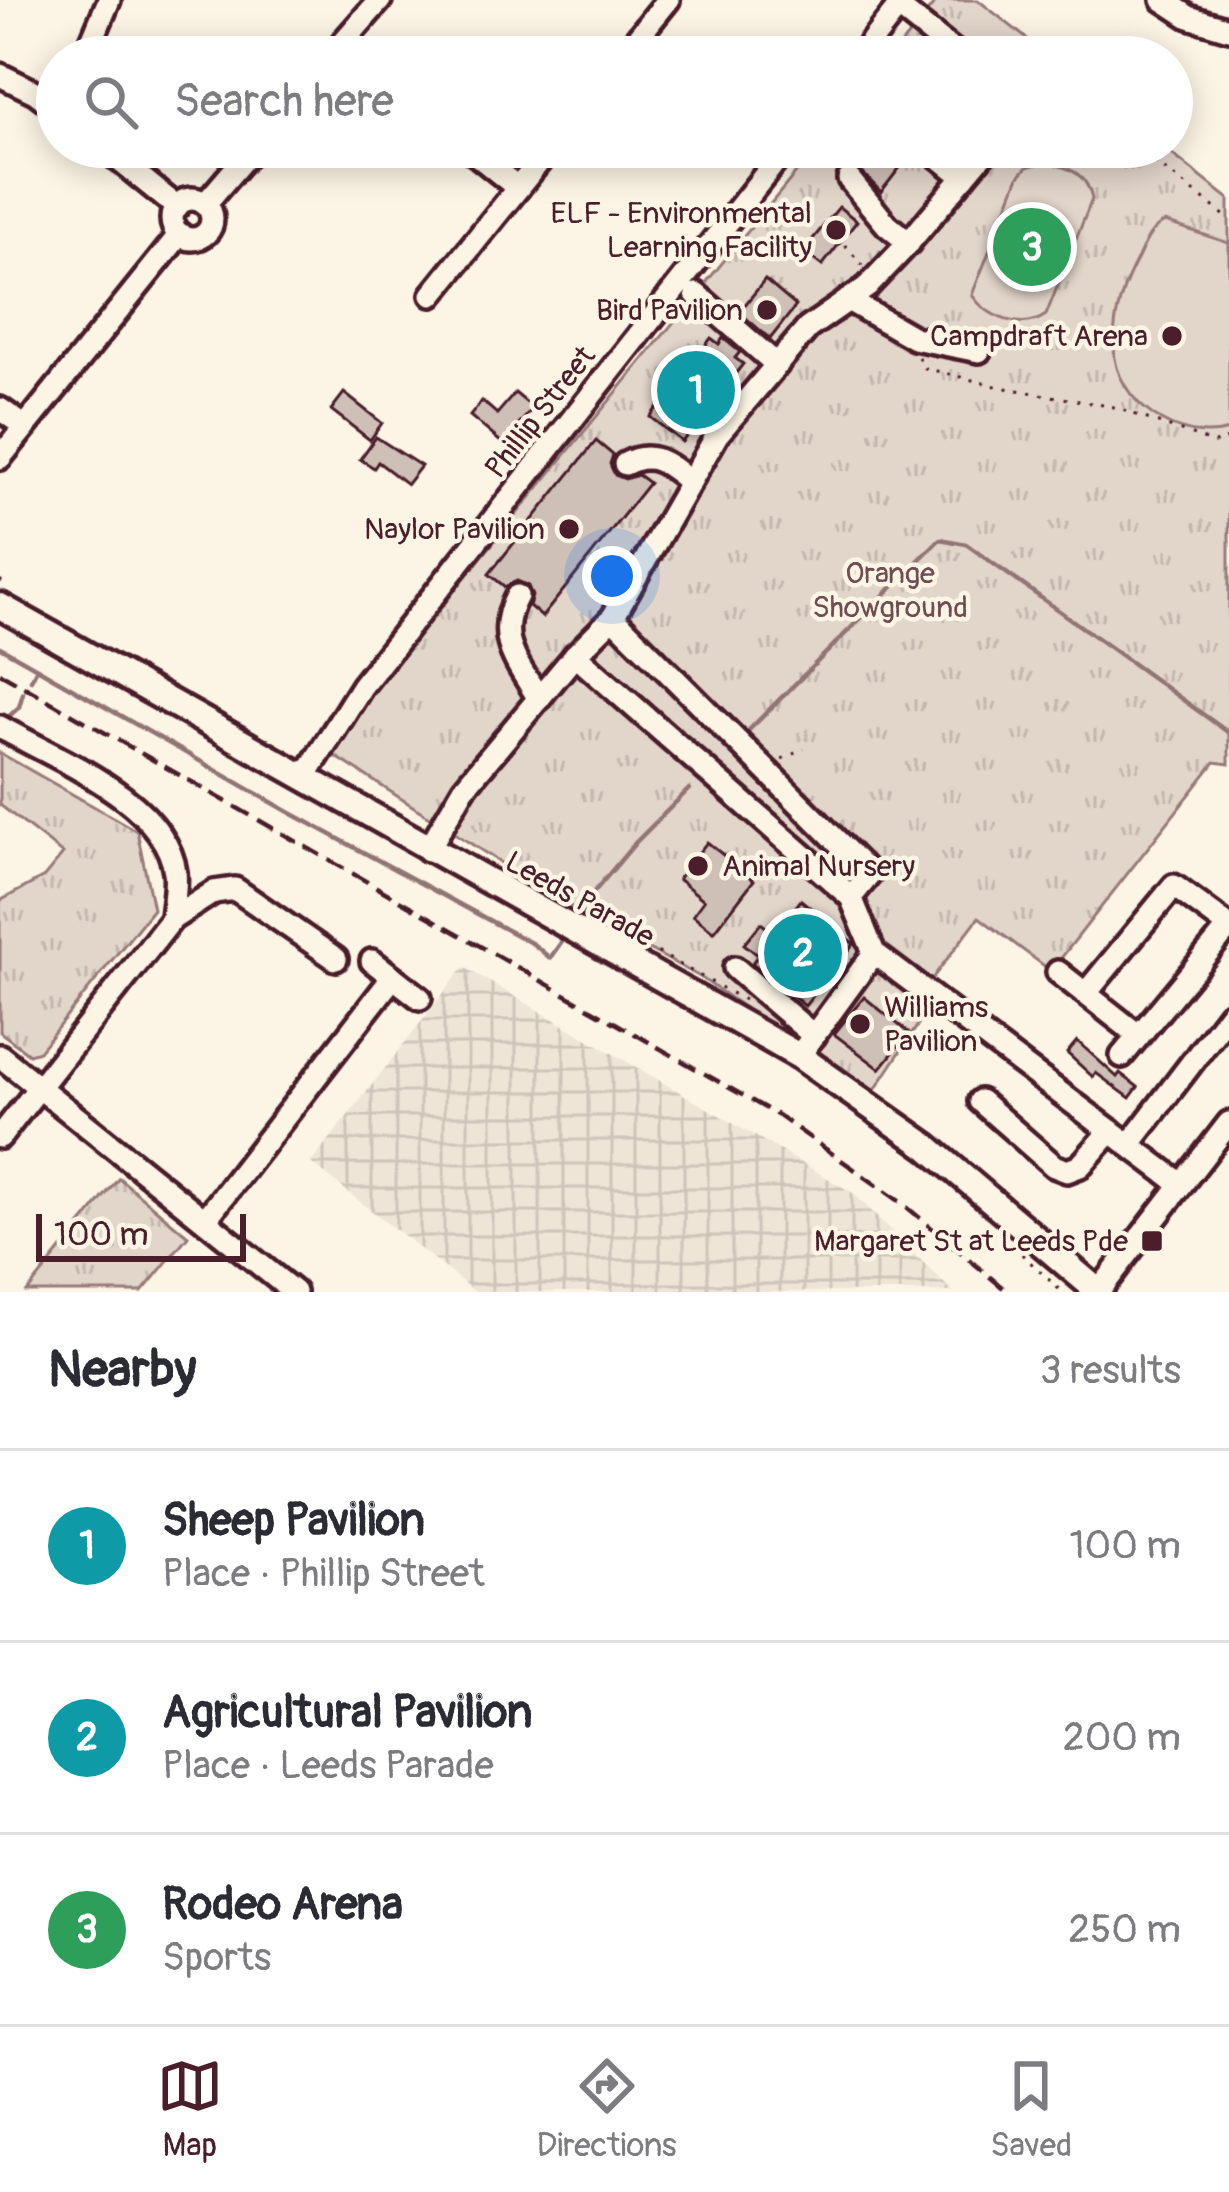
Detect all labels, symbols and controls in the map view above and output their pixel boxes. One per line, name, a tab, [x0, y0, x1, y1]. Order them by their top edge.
search box	[36, 36, 1193, 168]
icon: search	[78, 69, 144, 135]
text: Search here	[174, 74, 394, 130]
place label: ELF - Environmental Learning Facility	[551, 195, 812, 266]
pin: 3	[993, 202, 1071, 292]
marker: ELF - Environmental Learning Facility	[823, 217, 849, 243]
place label: Bird Pavilion	[596, 292, 743, 329]
marker: Bird Pavilion	[754, 297, 780, 323]
place label: Campdraft Arena	[930, 318, 1148, 355]
marker: Campdraft Arena	[1159, 323, 1185, 349]
street label: Phillip Street	[477, 338, 604, 486]
pin: 1	[657, 345, 735, 435]
place label: Naylor Pavilion	[364, 511, 545, 548]
marker: Naylor Pavilion	[556, 516, 582, 542]
your location	[582, 546, 642, 606]
park label: Orange Showground	[812, 555, 968, 626]
street label: Leeds Parade	[499, 843, 661, 956]
place label: Animal Nursery	[722, 848, 915, 885]
marker: Animal Nursery	[685, 853, 711, 879]
pin: 2	[764, 908, 842, 998]
place label: Williams Pavilion	[884, 989, 988, 1060]
marker: Williams Pavilion	[847, 1011, 873, 1037]
scale bar	[36, 1208, 246, 1261]
text: 100 m	[54, 1214, 148, 1255]
place label: Margaret St at Leeds Pde	[814, 1223, 1128, 1260]
marker: Margaret St at Leeds Pde	[1139, 1228, 1165, 1254]
text: Nearby	[48, 1338, 196, 1402]
text: 3 results	[1040, 1346, 1181, 1395]
text: Sheep Pavilion	[162, 1493, 425, 1549]
text: 1	[79, 1521, 95, 1570]
text: 100 m	[1069, 1521, 1181, 1570]
text: Place · Phillip Street	[162, 1549, 485, 1598]
text: Agricultural Pavilion	[162, 1685, 533, 1741]
text: 2	[76, 1713, 98, 1762]
text: 200 m	[1063, 1713, 1181, 1762]
text: Place · Leeds Parade	[162, 1741, 494, 1790]
text: Rodeo Arena	[162, 1877, 403, 1933]
text: 3	[76, 1905, 98, 1954]
text: 250 m	[1068, 1905, 1181, 1954]
text: Sports	[162, 1933, 271, 1982]
tab: Map	[157, 2053, 223, 2166]
tab: Directions	[537, 2053, 677, 2166]
tab: Saved	[990, 2053, 1072, 2166]

